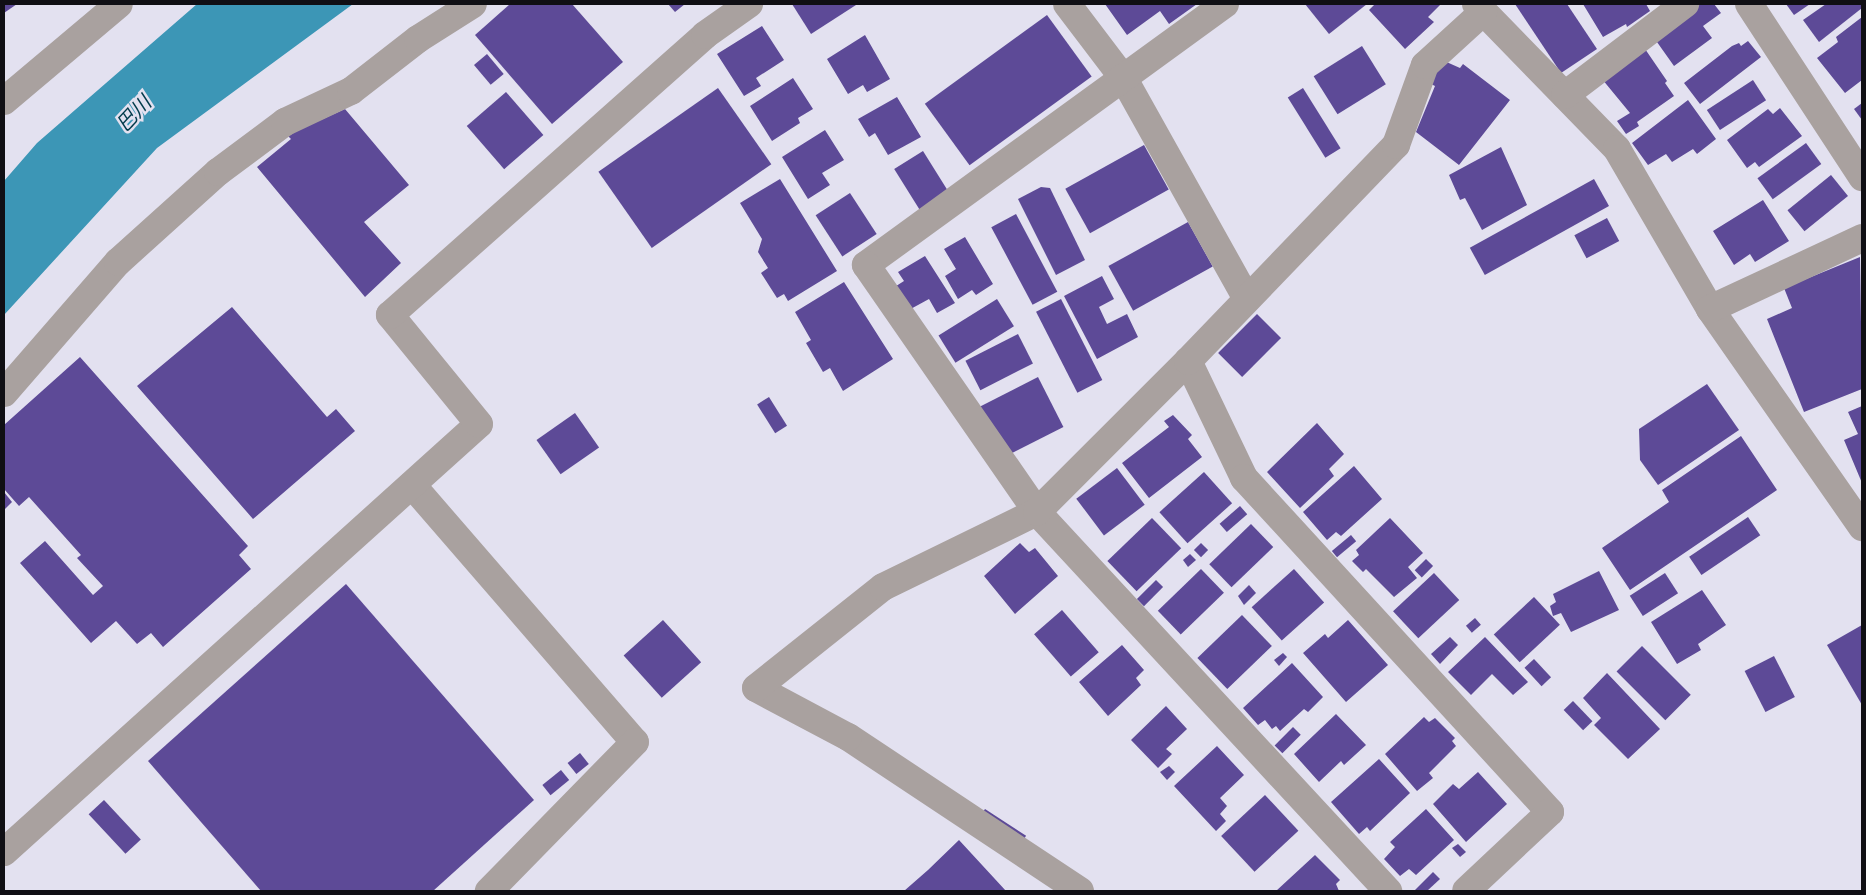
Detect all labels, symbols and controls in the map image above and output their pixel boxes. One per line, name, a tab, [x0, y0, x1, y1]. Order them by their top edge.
water label: 巴川	[112, 91, 156, 137]

